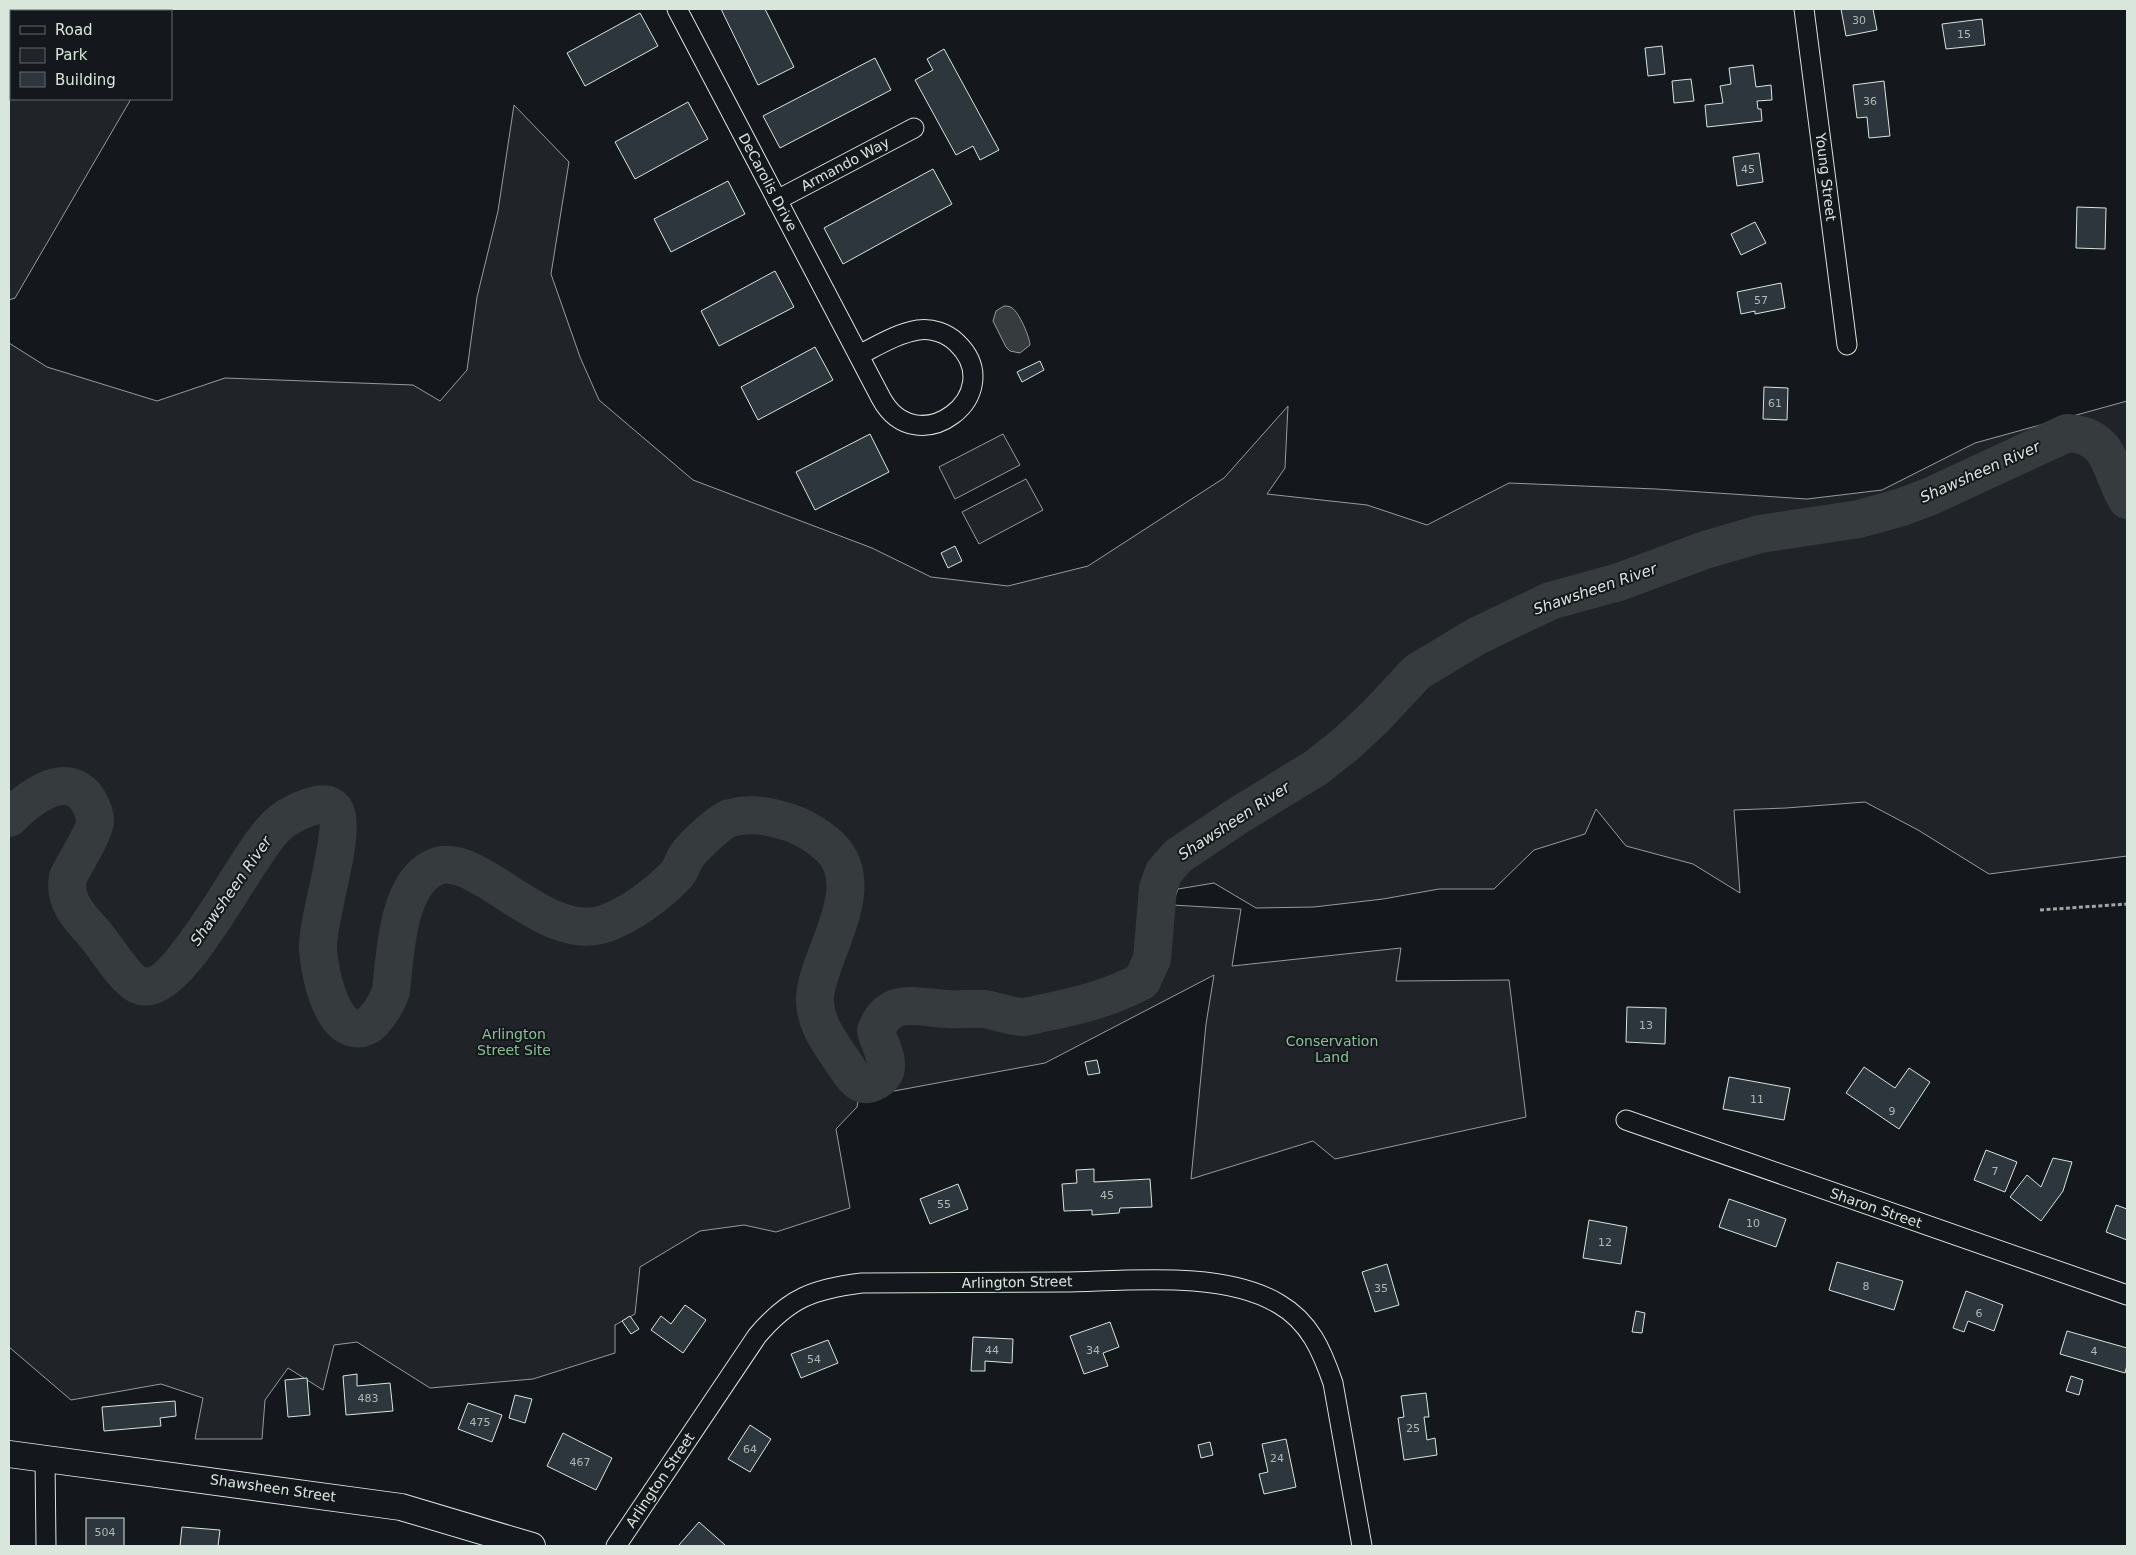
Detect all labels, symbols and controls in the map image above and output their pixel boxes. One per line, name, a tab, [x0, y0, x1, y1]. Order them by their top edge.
legend	[10, 10, 172, 100]
house number: 30	[1852, 14, 1866, 27]
text: Road	[55, 21, 93, 39]
house number: 15	[1957, 28, 1971, 41]
text: Park	[55, 46, 88, 64]
text: Building	[55, 71, 116, 89]
house number: 36	[1863, 95, 1877, 108]
street label: DeCarolis Drive	[735, 130, 801, 234]
street label: Young Street	[1813, 131, 1839, 223]
street label: Armando Way	[798, 134, 892, 194]
house number: 45	[1741, 163, 1755, 176]
house number: 57	[1754, 294, 1768, 307]
house number: 61	[1768, 397, 1782, 410]
water label: Shawsheen River	[1917, 437, 2044, 507]
water label: Shawsheen River	[1531, 559, 1660, 619]
water label: Shawsheen River	[1175, 778, 1294, 864]
water label: Shawsheen River	[187, 832, 276, 949]
house number: 13	[1639, 1019, 1653, 1032]
park label: Arlington Street Site	[477, 1026, 551, 1058]
park label: Conservation Land	[1286, 1033, 1378, 1065]
house number: 11	[1750, 1093, 1764, 1106]
house number: 9	[1889, 1105, 1896, 1118]
house number: 7	[1992, 1165, 1999, 1178]
street label: Sharon Street	[1828, 1185, 1925, 1231]
house number: 45	[1100, 1189, 1114, 1202]
house number: 55	[937, 1198, 951, 1211]
house number: 10	[1746, 1217, 1760, 1230]
house number: 12	[1598, 1236, 1612, 1249]
street label: Arlington Street	[961, 1273, 1073, 1291]
house number: 8	[1863, 1280, 1870, 1293]
house number: 35	[1374, 1282, 1388, 1295]
house number: 6	[1976, 1307, 1983, 1320]
house number: 44	[985, 1344, 999, 1357]
house number: 34	[1086, 1344, 1100, 1357]
house number: 4	[2091, 1345, 2098, 1358]
house number: 54	[807, 1353, 821, 1366]
house number: 483	[358, 1392, 379, 1405]
house number: 475	[470, 1416, 491, 1429]
house number: 25	[1406, 1422, 1420, 1435]
street label: Arlington Street	[622, 1429, 698, 1530]
house number: 64	[743, 1443, 757, 1456]
house number: 24	[1270, 1452, 1284, 1465]
house number: 467	[570, 1456, 591, 1469]
street label: Shawsheen Street	[209, 1471, 338, 1505]
house number: 504	[95, 1526, 116, 1539]

